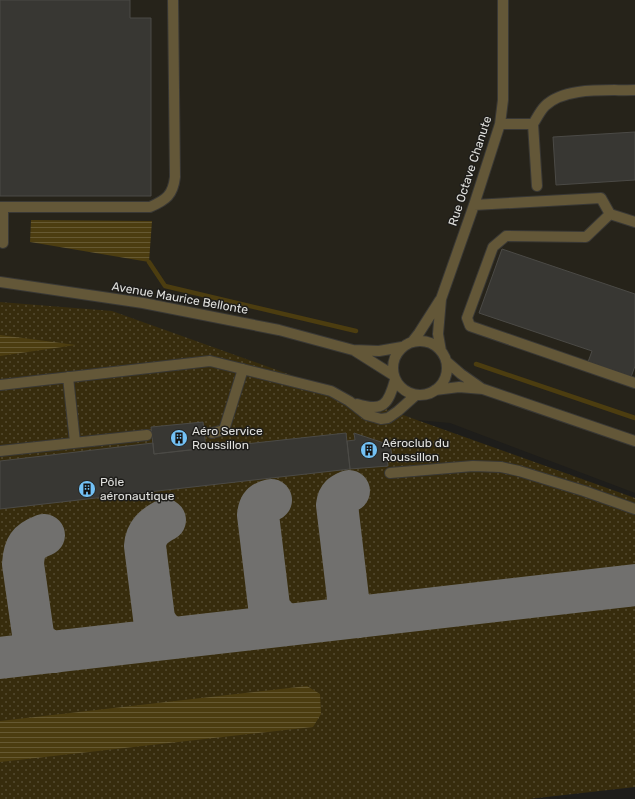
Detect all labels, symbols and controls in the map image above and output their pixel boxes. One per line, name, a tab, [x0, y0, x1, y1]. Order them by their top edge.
street label: Rue Octave Chanute	[446, 114, 494, 228]
street label: Avenue Maurice Bellonte	[111, 279, 250, 317]
place label: Aéro Service Roussillon	[192, 424, 263, 452]
building icon: Aéro Service Roussillon	[169, 428, 189, 448]
place label: Aéroclub du Roussillon	[382, 436, 449, 464]
building icon: Aéroclub du Roussillon	[359, 440, 379, 460]
place label: Pôle aéronautique	[100, 475, 175, 503]
building icon: Pôle aéronautique	[77, 479, 97, 499]

